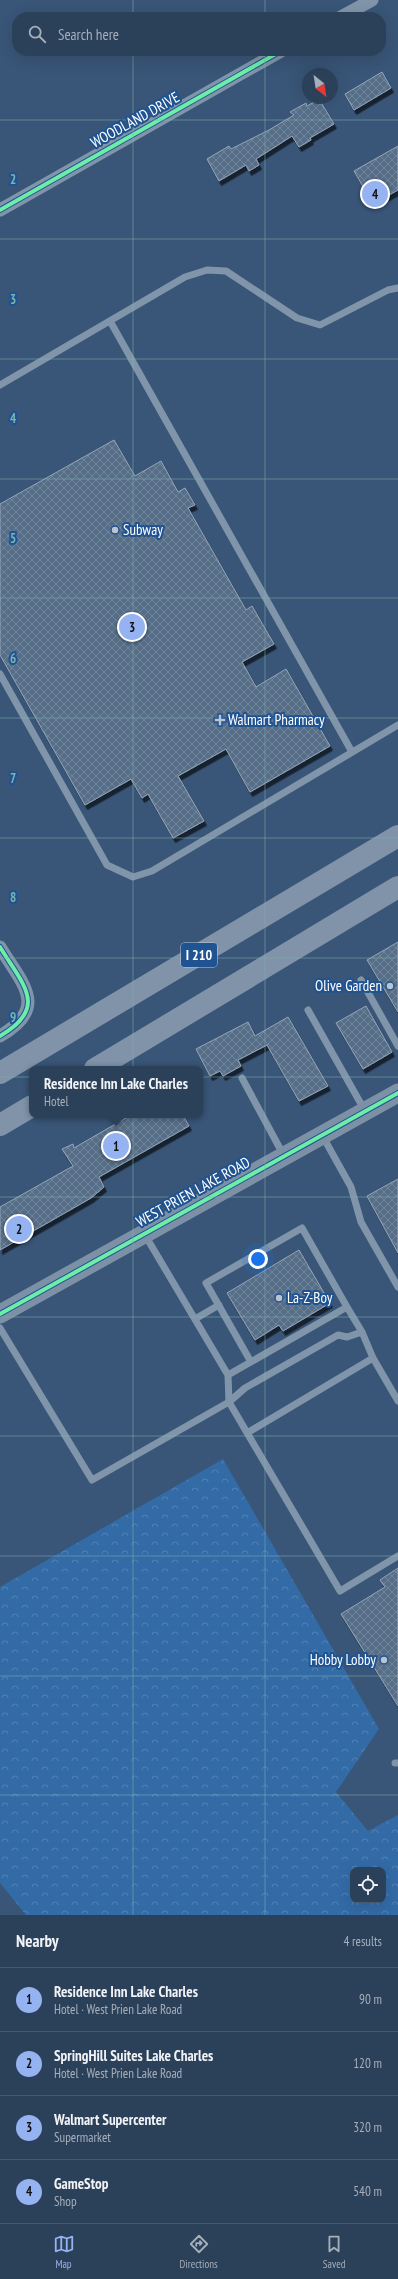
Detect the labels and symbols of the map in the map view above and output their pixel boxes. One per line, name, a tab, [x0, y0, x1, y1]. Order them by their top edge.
north arrow	[302, 68, 338, 104]
street label: WOODLAND DRIVE	[87, 87, 183, 152]
text: 2	[10, 171, 16, 188]
pin: 4	[362, 179, 388, 209]
text: 3	[10, 291, 16, 308]
text: 4	[10, 410, 17, 427]
place label: Subway	[123, 520, 163, 539]
marker: Subway	[110, 525, 120, 535]
text: 5	[10, 530, 16, 547]
pin: 3	[119, 612, 145, 642]
text: 6	[10, 650, 16, 667]
place label: Walmart Pharmacy	[228, 710, 325, 729]
marker: Walmart Pharmacy	[215, 715, 225, 725]
text: 7	[10, 770, 16, 787]
text: 8	[10, 889, 16, 906]
road number: I 210	[181, 943, 217, 967]
place label: Olive Garden	[315, 976, 382, 995]
marker: Olive Garden	[385, 981, 395, 991]
text: 9	[10, 1009, 16, 1026]
pin: 1	[103, 1131, 129, 1161]
street label: WEST PRIEN LAKE ROAD	[132, 1152, 253, 1231]
pin: 2	[6, 1214, 32, 1244]
your location	[248, 1249, 268, 1269]
place label: La-Z-Boy	[287, 1288, 333, 1307]
marker: La-Z-Boy	[274, 1293, 284, 1303]
place label: Hobby Lobby	[310, 1650, 376, 1669]
marker: Hobby Lobby	[379, 1655, 389, 1665]

